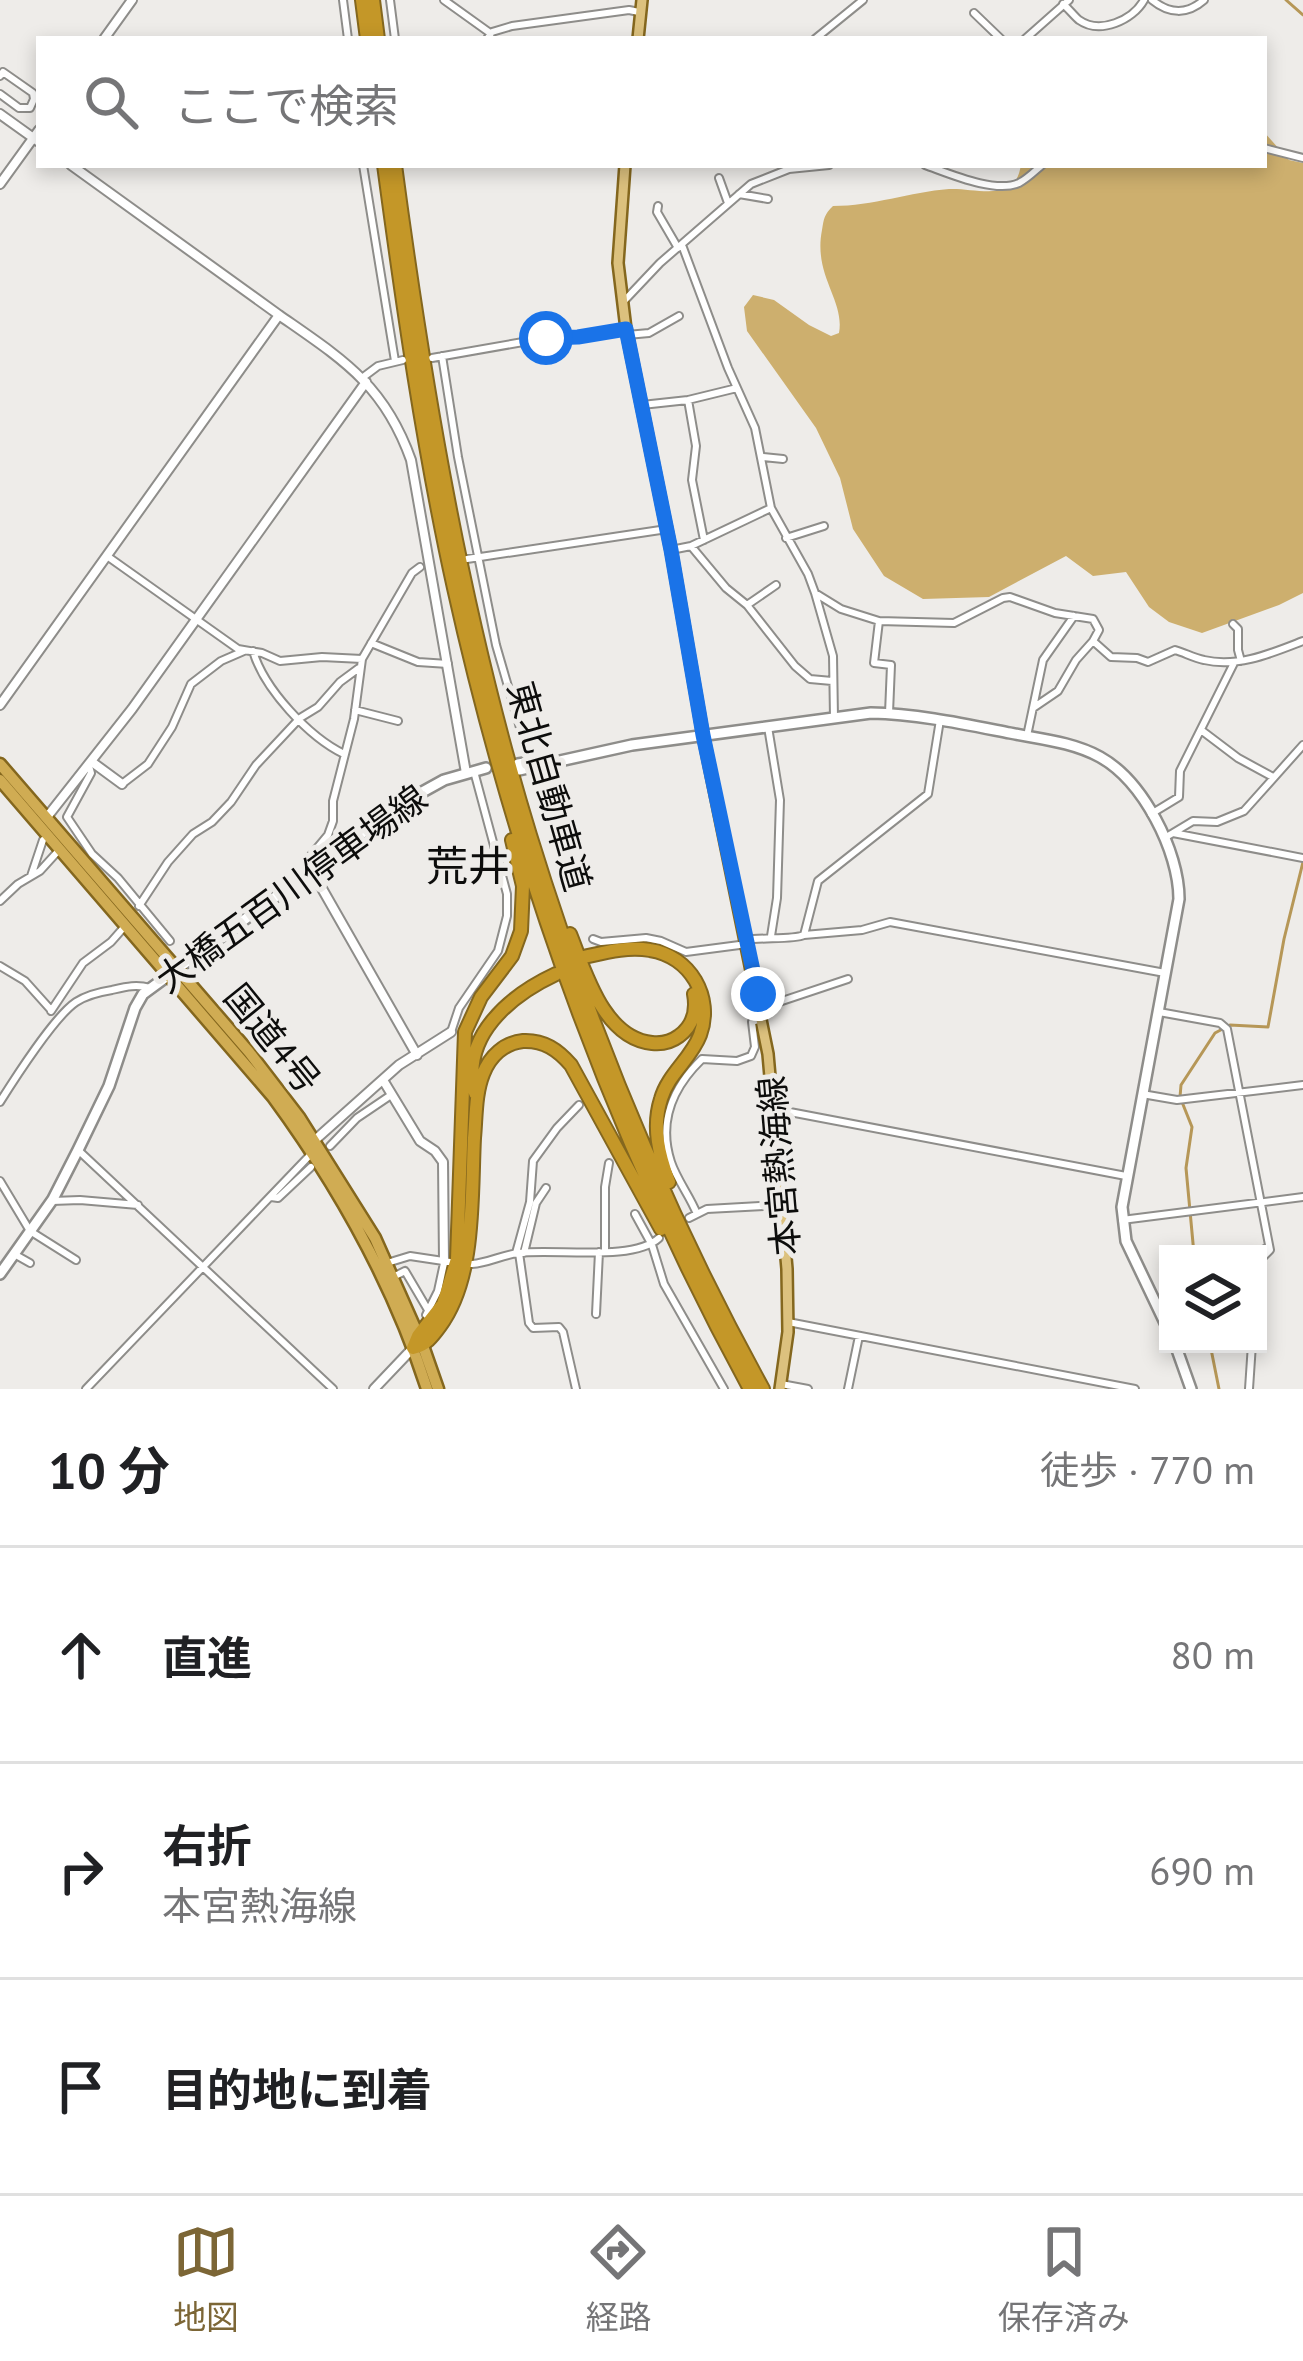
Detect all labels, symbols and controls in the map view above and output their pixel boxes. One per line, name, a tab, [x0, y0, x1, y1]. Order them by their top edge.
search box	[36, 36, 1267, 168]
icon: search	[78, 69, 144, 135]
text: ここで検索	[174, 76, 399, 134]
route start	[519, 311, 573, 365]
street label: 東北自動車道	[498, 676, 602, 896]
street label: 大橋五百川停車場線	[146, 774, 436, 1002]
district label: 荒井	[426, 838, 510, 893]
route end	[731, 967, 785, 1021]
street label: 国道4号	[215, 974, 331, 1102]
street label: 本宮熱海線	[747, 1074, 809, 1258]
map controls	[1159, 1245, 1267, 1353]
button: layers	[1159, 1245, 1267, 1353]
text: 10 分	[48, 1437, 170, 1503]
text: 徒歩 · 770 m	[1040, 1444, 1255, 1495]
icon: ahead	[48, 1622, 114, 1688]
text: 直進	[162, 1628, 252, 1686]
text: 80 m	[1170, 1629, 1255, 1680]
text: 右折	[162, 1816, 252, 1874]
icon: right	[48, 1838, 114, 1904]
text: 690 m	[1149, 1845, 1255, 1896]
text: 本宮熱海線	[162, 1880, 357, 1931]
icon: arrive	[48, 2054, 114, 2120]
text: 目的地に到着	[162, 2060, 432, 2118]
tab: 地図	[173, 2219, 239, 2339]
tab: 経路	[585, 2219, 651, 2339]
tab: 保存済み	[998, 2219, 1130, 2339]

